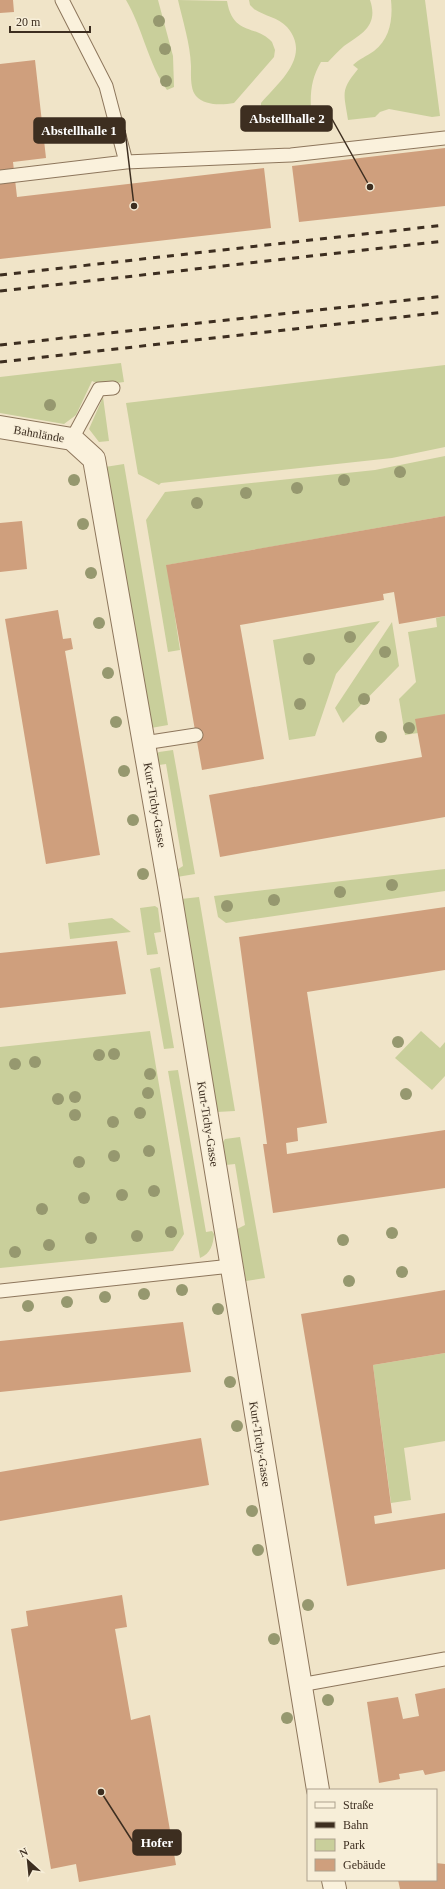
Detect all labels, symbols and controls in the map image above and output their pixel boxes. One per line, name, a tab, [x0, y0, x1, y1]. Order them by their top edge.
scale bar	[10, 8, 90, 34]
text: 20 m	[16, 15, 41, 29]
callout: Abstellhalle 2	[241, 106, 332, 131]
text: Abstellhalle 2	[249, 111, 325, 126]
callout: Abstellhalle 1	[34, 118, 125, 143]
text: Abstellhalle 1	[41, 123, 117, 138]
street label: Bahnlände	[13, 423, 65, 445]
street label: Kurt-Tichy-Gasse	[141, 761, 169, 849]
street label: Kurt-Tichy-Gasse	[194, 1080, 222, 1168]
street label: Kurt-Tichy-Gasse	[246, 1400, 274, 1488]
legend	[307, 1789, 437, 1881]
text: Straße	[343, 1798, 374, 1812]
text: Bahn	[343, 1818, 368, 1832]
callout: Hofer	[133, 1830, 181, 1855]
text: Hofer	[141, 1835, 173, 1850]
text: Park	[343, 1838, 365, 1852]
north arrow	[8, 1841, 48, 1881]
text: N	[17, 1845, 30, 1859]
text: Gebäude	[343, 1858, 386, 1872]

